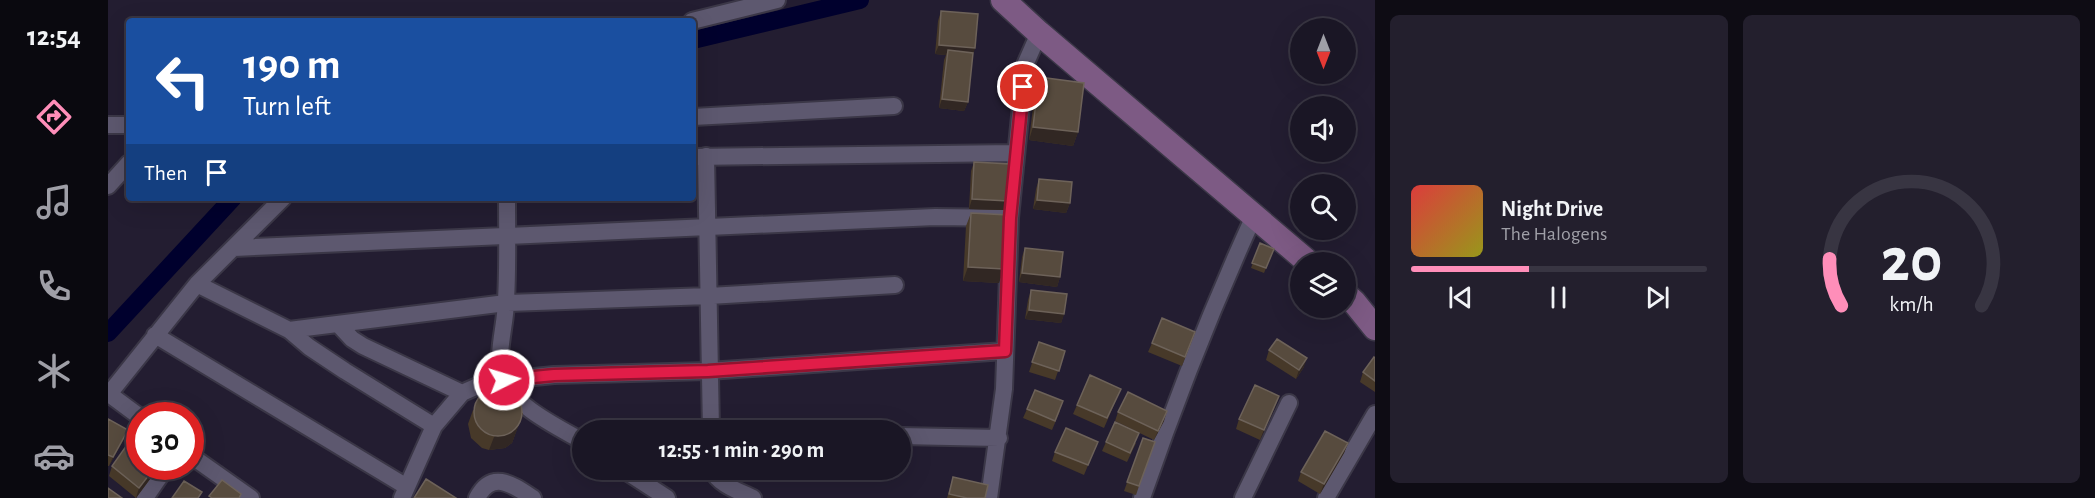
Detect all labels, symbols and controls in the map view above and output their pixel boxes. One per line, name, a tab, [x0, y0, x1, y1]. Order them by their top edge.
north arrow	[1290, 18, 1356, 84]
map controls	[1290, 18, 1356, 318]
text: 12:54	[27, 23, 81, 50]
icon: left	[144, 42, 222, 120]
text: 190 m	[243, 44, 341, 86]
pin	[997, 61, 1048, 112]
icon: arrive	[1006, 70, 1039, 103]
text: Turn left	[243, 93, 331, 120]
icon: directions	[33, 96, 75, 138]
button: sound	[1290, 96, 1356, 162]
icon: arrive	[200, 156, 233, 189]
text: Then	[144, 162, 188, 184]
button: search	[1290, 174, 1356, 240]
icon: music	[33, 181, 75, 223]
text: Night Drive	[1501, 198, 1603, 220]
text: The Halogens	[1501, 224, 1607, 244]
text: 20	[1880, 230, 1942, 292]
button: layers	[1290, 252, 1356, 318]
icon: phone	[33, 265, 75, 307]
icon: previous	[1444, 281, 1477, 314]
icon: pause	[1542, 281, 1575, 314]
icon: next	[1641, 281, 1674, 314]
text: km/h	[1889, 294, 1933, 315]
position arrow	[472, 348, 536, 412]
icon: climate	[33, 350, 75, 392]
speed limit sign: 30	[126, 402, 204, 480]
icon: car	[33, 435, 75, 477]
text: 12:55 · 1 min · 290 m	[659, 439, 824, 461]

